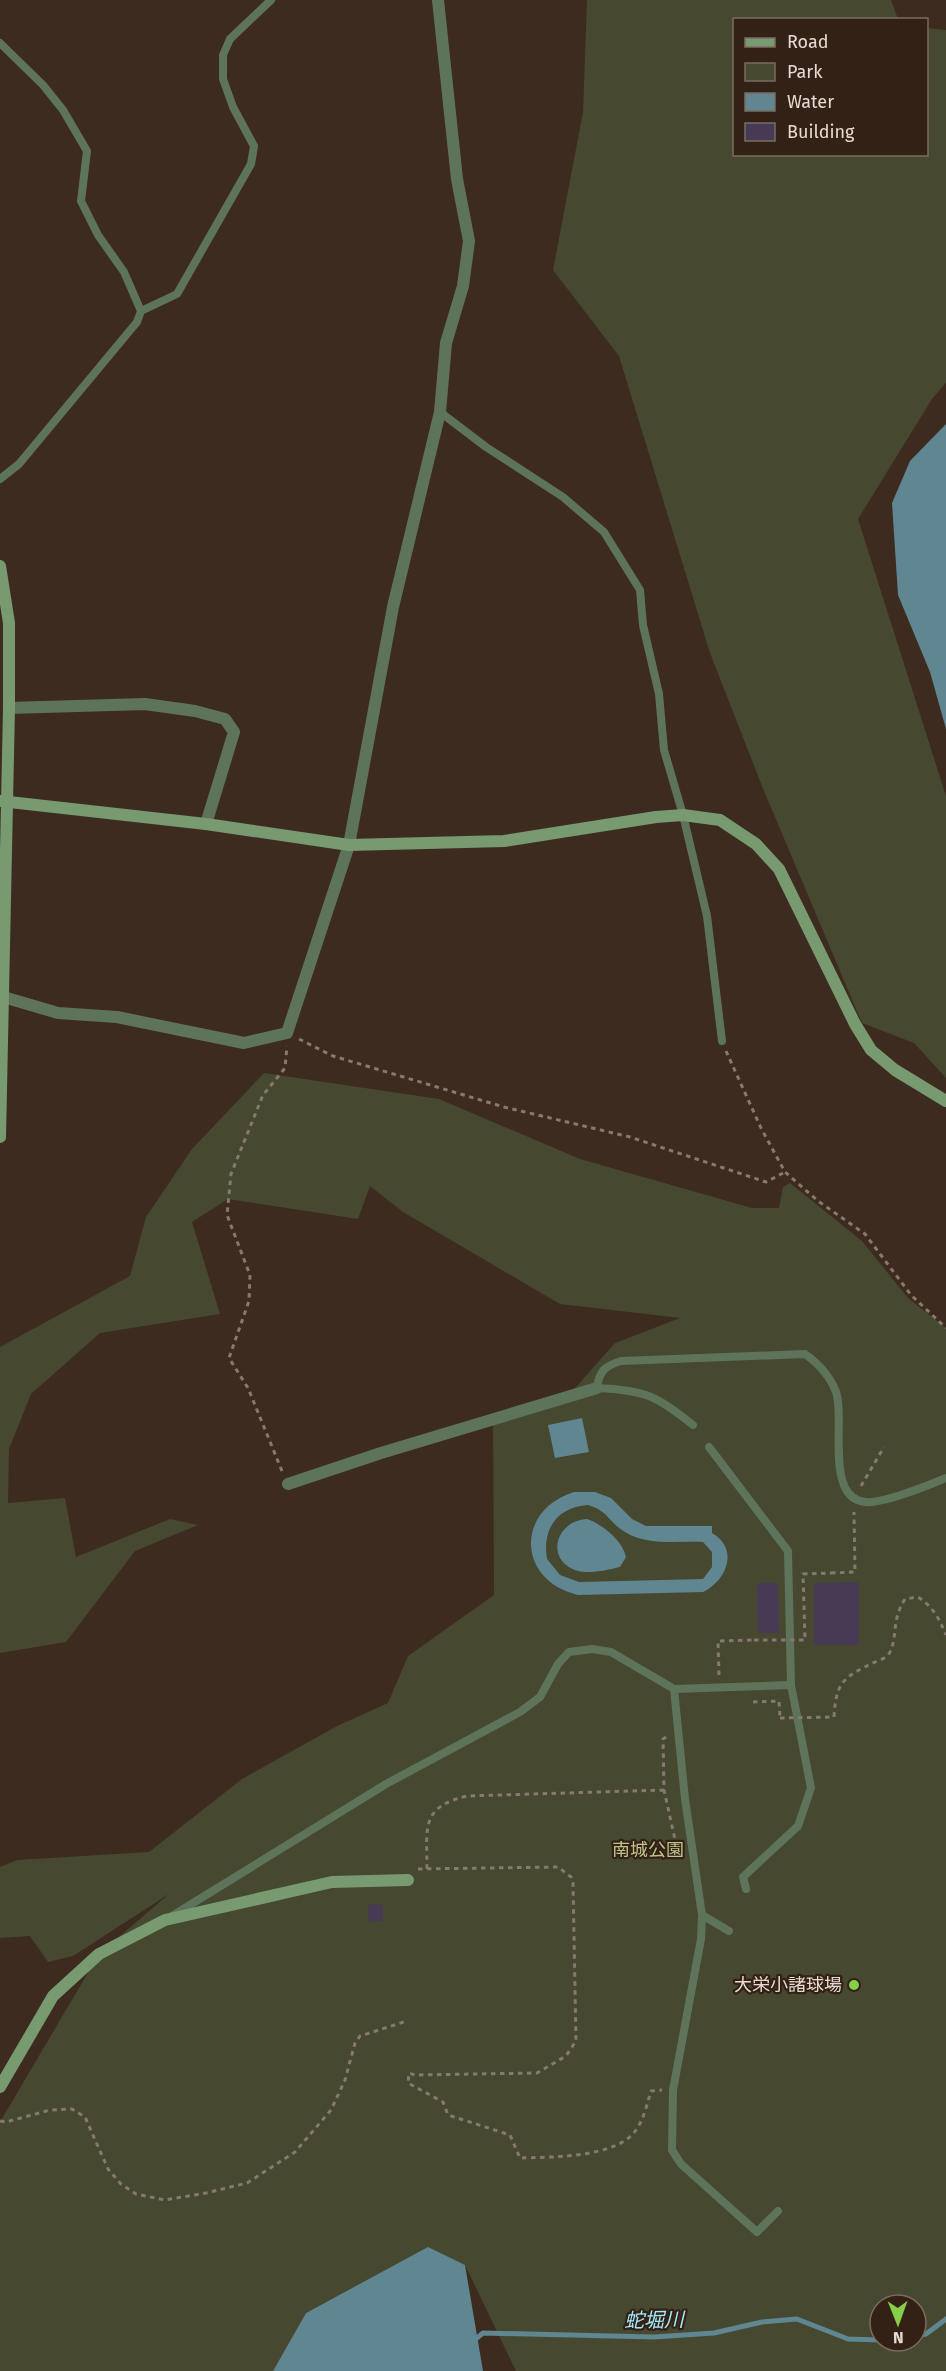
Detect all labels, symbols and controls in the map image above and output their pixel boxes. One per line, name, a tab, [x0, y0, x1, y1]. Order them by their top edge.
legend	[733, 18, 928, 156]
text: Road	[787, 31, 829, 53]
text: Park	[787, 61, 823, 83]
text: Water	[787, 91, 834, 113]
text: Building	[787, 121, 855, 143]
park label: 南城公園	[612, 1839, 684, 1861]
place label: 大栄小諸球場	[734, 1974, 842, 1996]
marker: 大栄小諸球場	[847, 1978, 861, 1992]
north arrow	[868, 2293, 928, 2353]
water label: 蛇堀川	[624, 2307, 686, 2333]
text: N	[893, 2328, 904, 2347]

